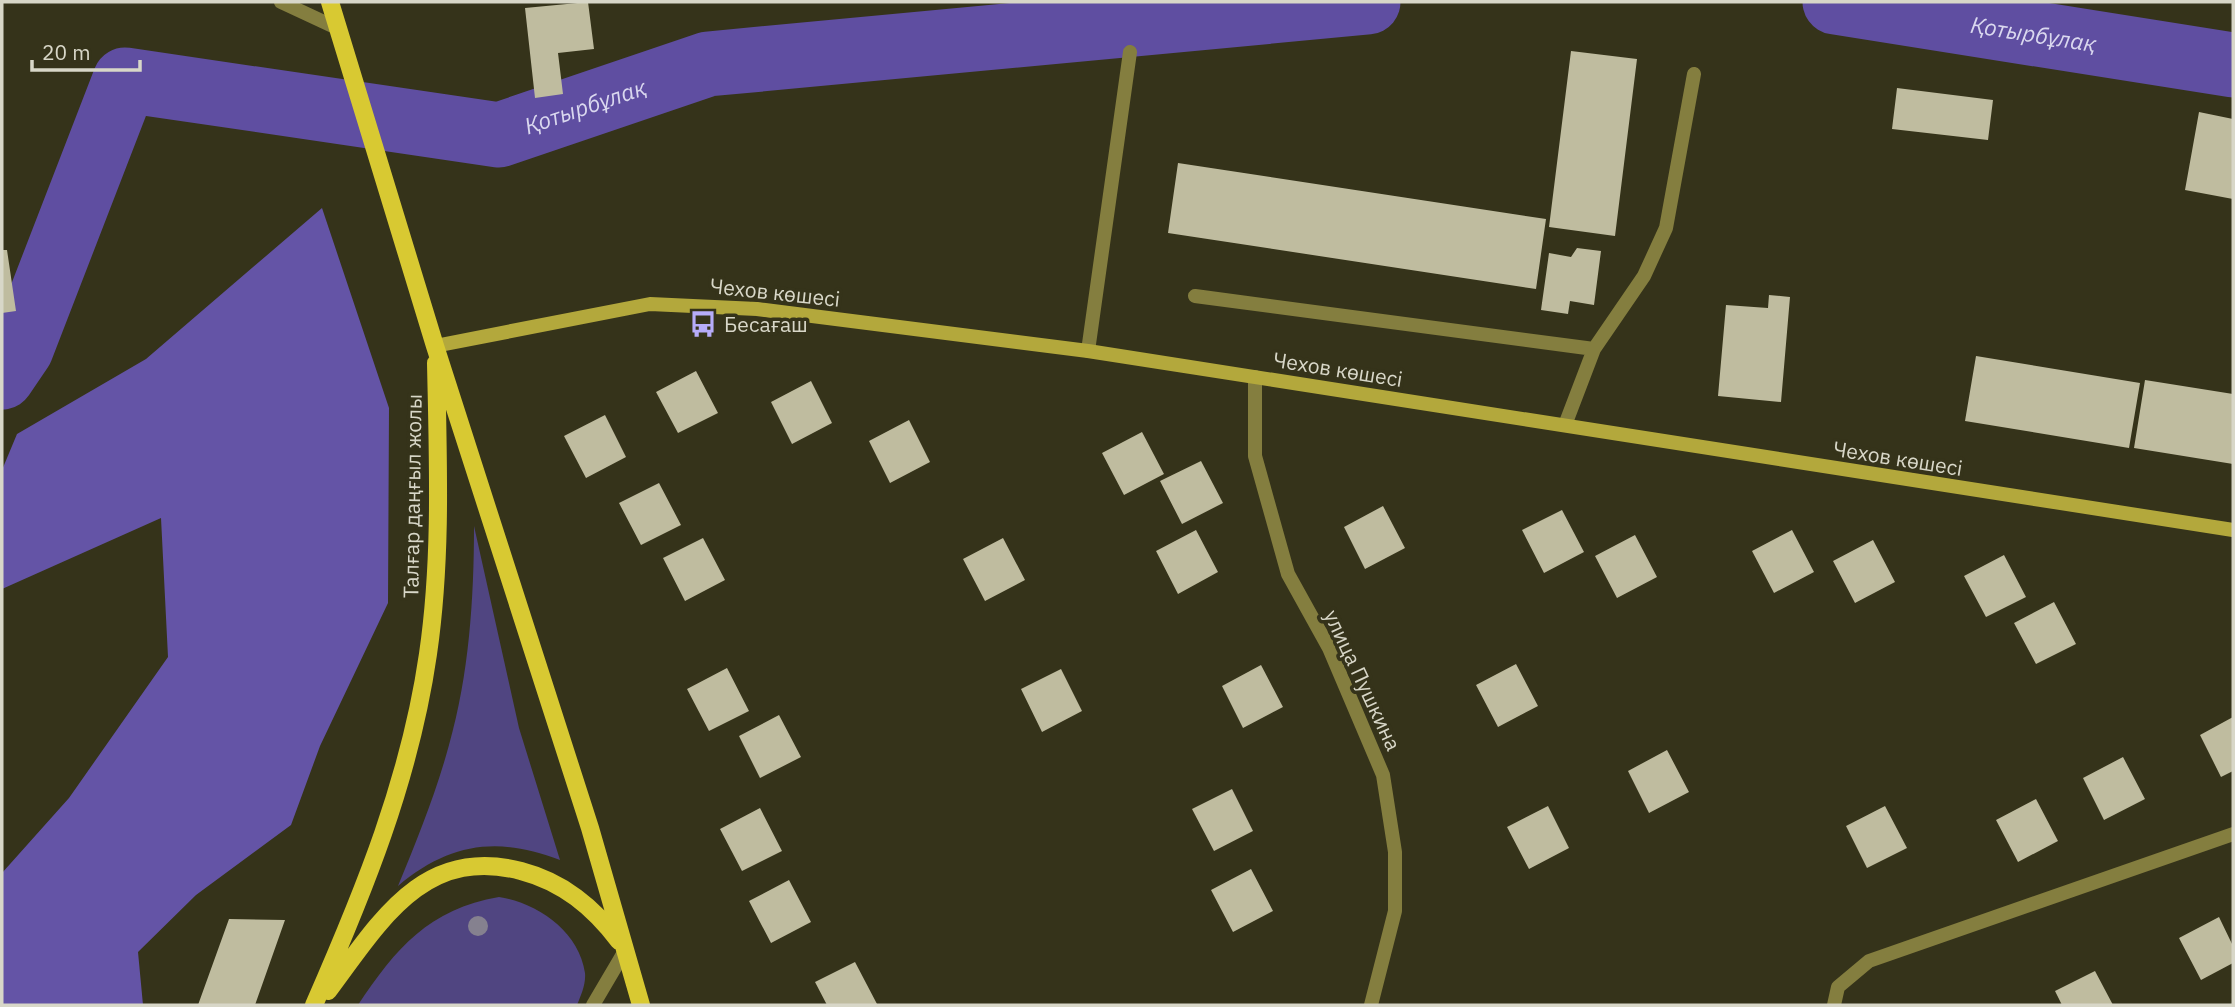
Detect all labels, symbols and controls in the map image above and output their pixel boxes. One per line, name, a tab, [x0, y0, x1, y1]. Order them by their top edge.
water label: Қотырбұлақ	[1968, 9, 2099, 58]
scale bar	[32, 28, 140, 72]
text: 20 m	[42, 38, 91, 66]
water label: Қотырбұлақ	[520, 71, 650, 140]
street label: Чехов көшесі	[709, 271, 841, 313]
bus stop icon: Бесағаш	[688, 309, 718, 339]
place label: Бесағаш	[724, 310, 808, 338]
street label: Чехов көшесі	[1271, 345, 1405, 393]
street label: Талғар даңғыл жолы	[396, 394, 428, 598]
street label: Чехов көшесі	[1831, 434, 1965, 482]
street label: улица Пушкина	[1318, 605, 1408, 755]

